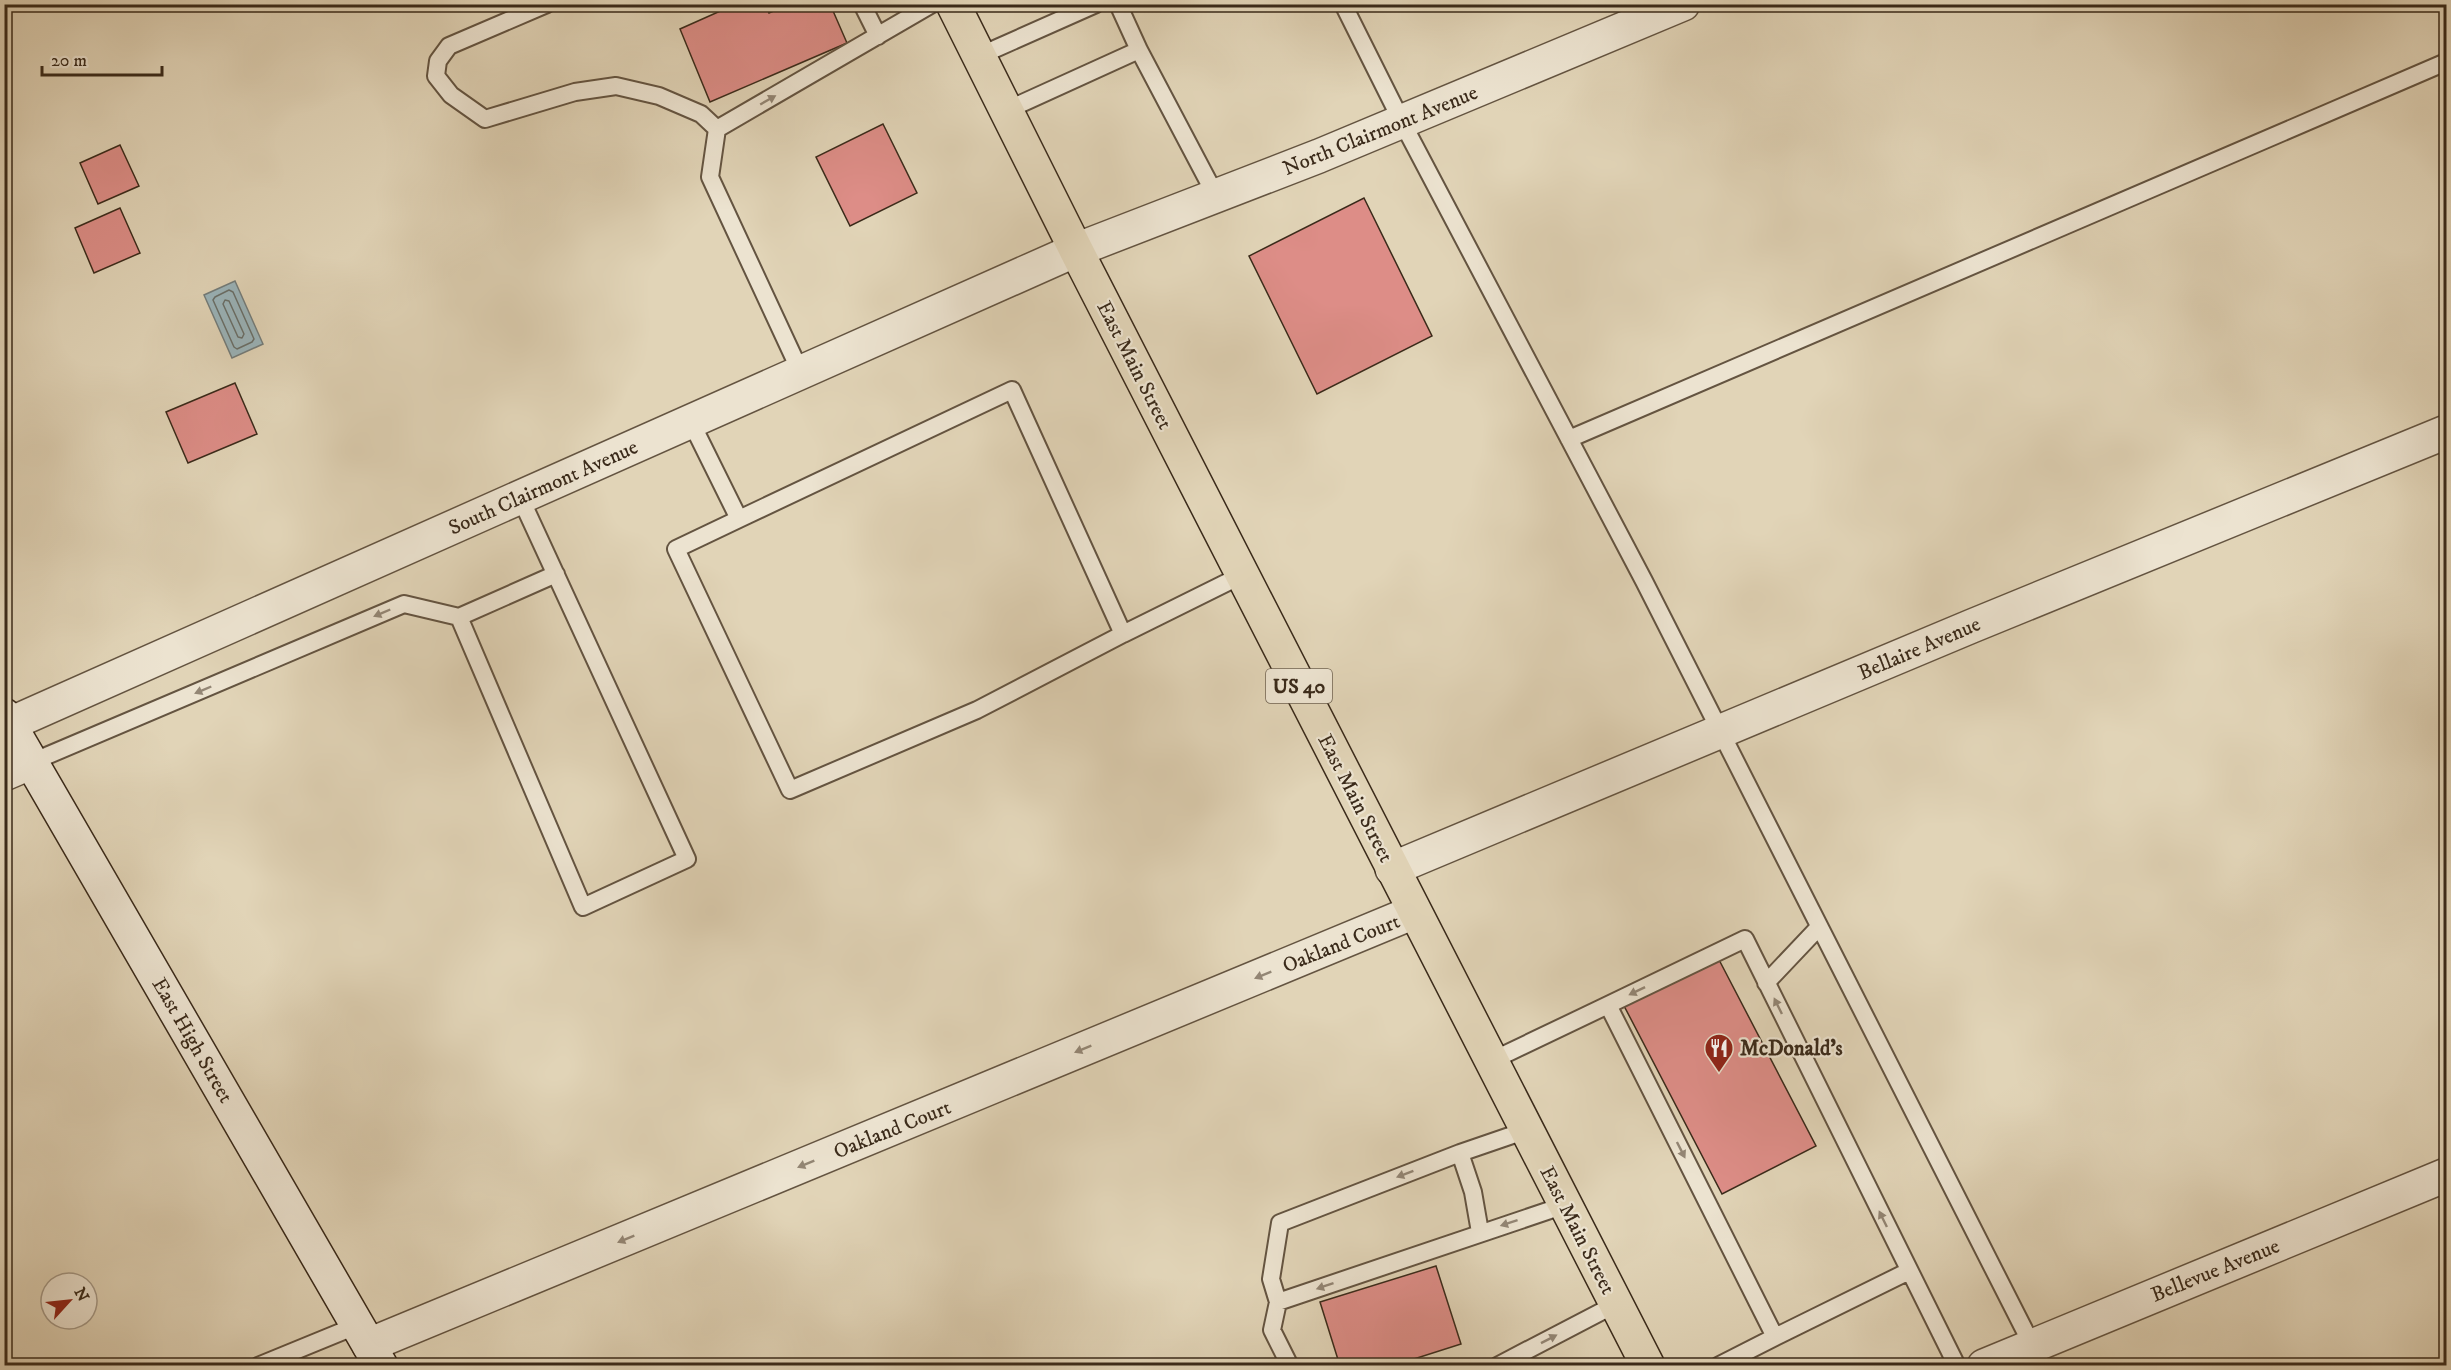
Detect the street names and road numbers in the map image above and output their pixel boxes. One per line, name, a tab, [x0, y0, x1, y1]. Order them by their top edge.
street label: North Clairmont Avenue	[1279, 80, 1482, 182]
street label: East Main Street	[1091, 297, 1178, 434]
street label: South Clairmont Avenue	[445, 434, 642, 541]
street label: Bellaire Avenue	[1854, 611, 1985, 686]
road number: US 40	[1266, 669, 1332, 703]
street label: East Main Street	[1312, 730, 1399, 867]
street label: Oakland Court	[1279, 909, 1404, 979]
street label: East High Street	[146, 973, 239, 1108]
street label: Oakland Court	[830, 1095, 955, 1165]
street label: East Main Street	[1534, 1162, 1621, 1299]
street label: Bellevue Avenue	[2147, 1233, 2284, 1309]

